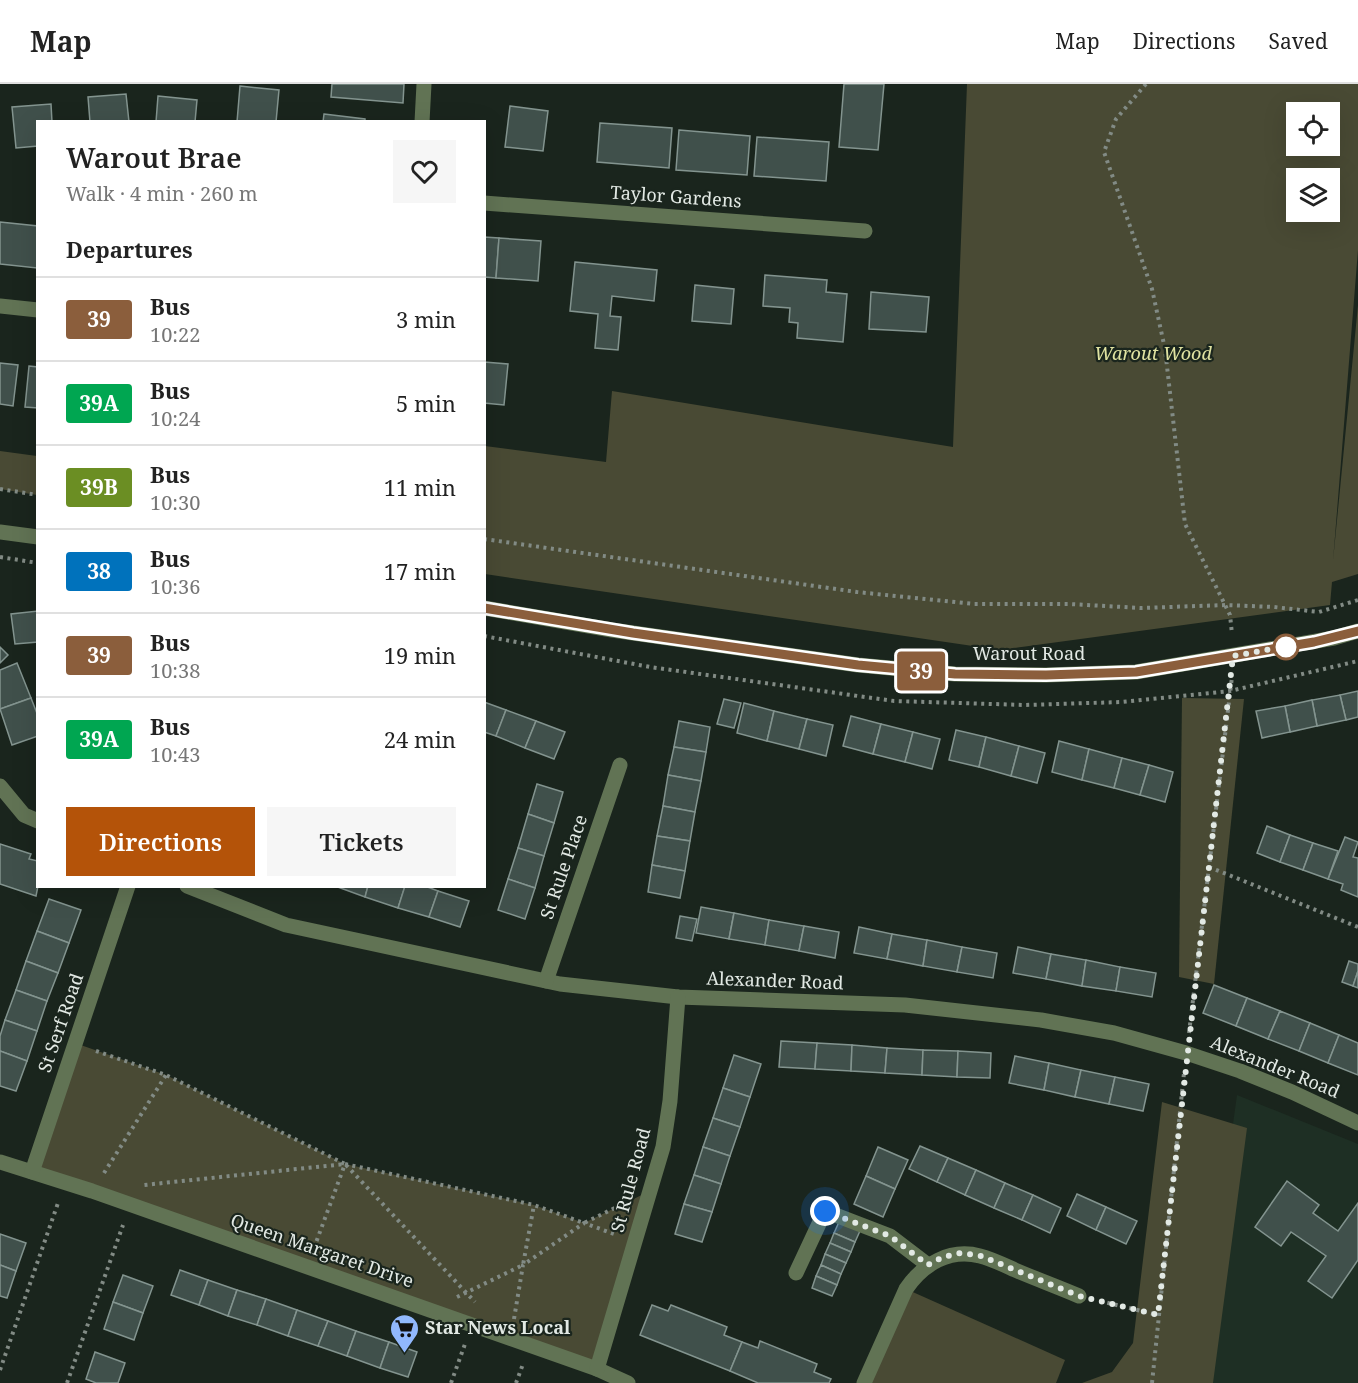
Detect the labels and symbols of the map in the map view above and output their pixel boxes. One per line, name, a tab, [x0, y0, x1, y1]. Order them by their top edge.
street label: Taylor Gardens	[610, 179, 742, 213]
park label: Warout Wood	[1094, 341, 1212, 365]
unlabelled marker	[1273, 634, 1299, 660]
street label: Warout Road	[973, 641, 1085, 665]
line badge: 39	[894, 652, 948, 690]
street label: St Rule Place	[534, 811, 592, 922]
street label: Alexander Road	[706, 966, 844, 994]
street label: St Serf Road	[32, 970, 88, 1075]
street label: Alexander Road	[1207, 1029, 1344, 1103]
street label: St Rule Road	[605, 1125, 656, 1235]
your location	[810, 1196, 840, 1226]
street label: Queen Margaret Drive	[228, 1207, 417, 1293]
supermarket icon: Star News Local	[388, 1312, 420, 1354]
place label: Star News Local	[425, 1315, 571, 1339]

